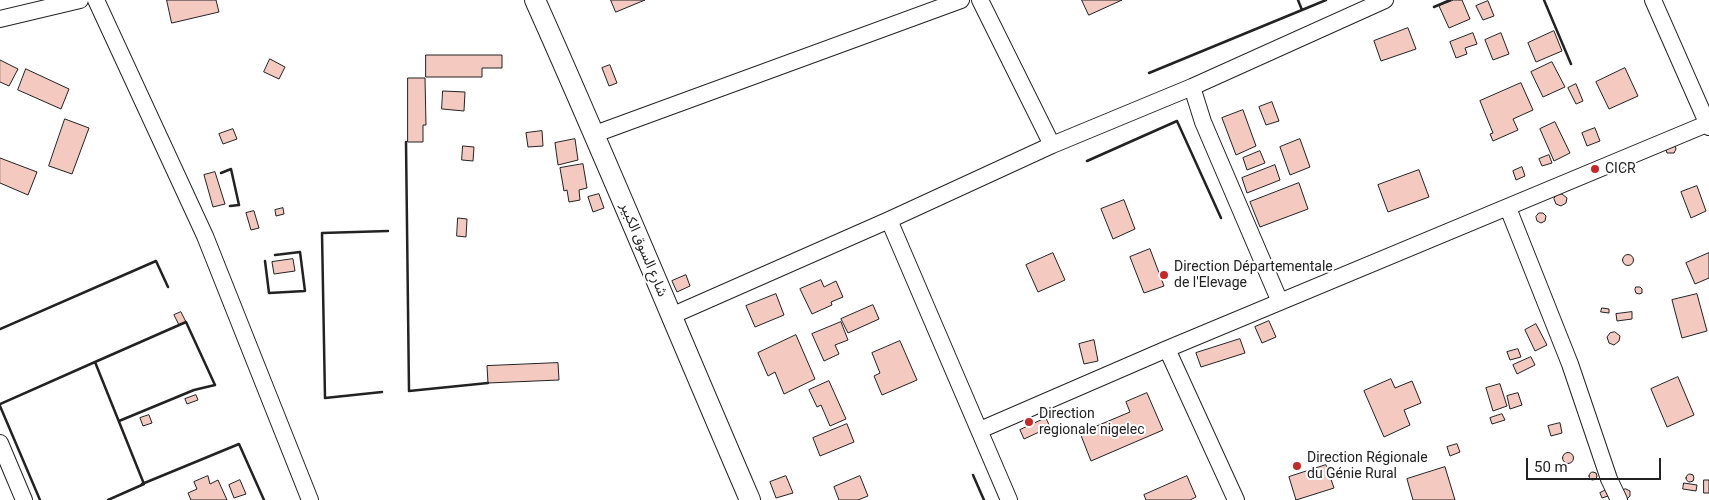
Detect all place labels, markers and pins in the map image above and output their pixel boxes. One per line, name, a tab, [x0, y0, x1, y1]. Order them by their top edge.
place label: CICR	[1605, 161, 1636, 177]
marker: CICR	[1589, 163, 1601, 175]
place label: Direction Départementale de l'Elevage	[1174, 259, 1333, 292]
marker: Direction Départementale de l'Elevage	[1158, 269, 1170, 281]
place label: Direction regionale nigelec	[1039, 406, 1145, 438]
marker: Direction regionale nigelec	[1023, 416, 1035, 428]
place label: Direction Régionale du Génie Rural	[1307, 450, 1428, 482]
marker: Direction Régionale du Génie Rural	[1291, 460, 1303, 472]

